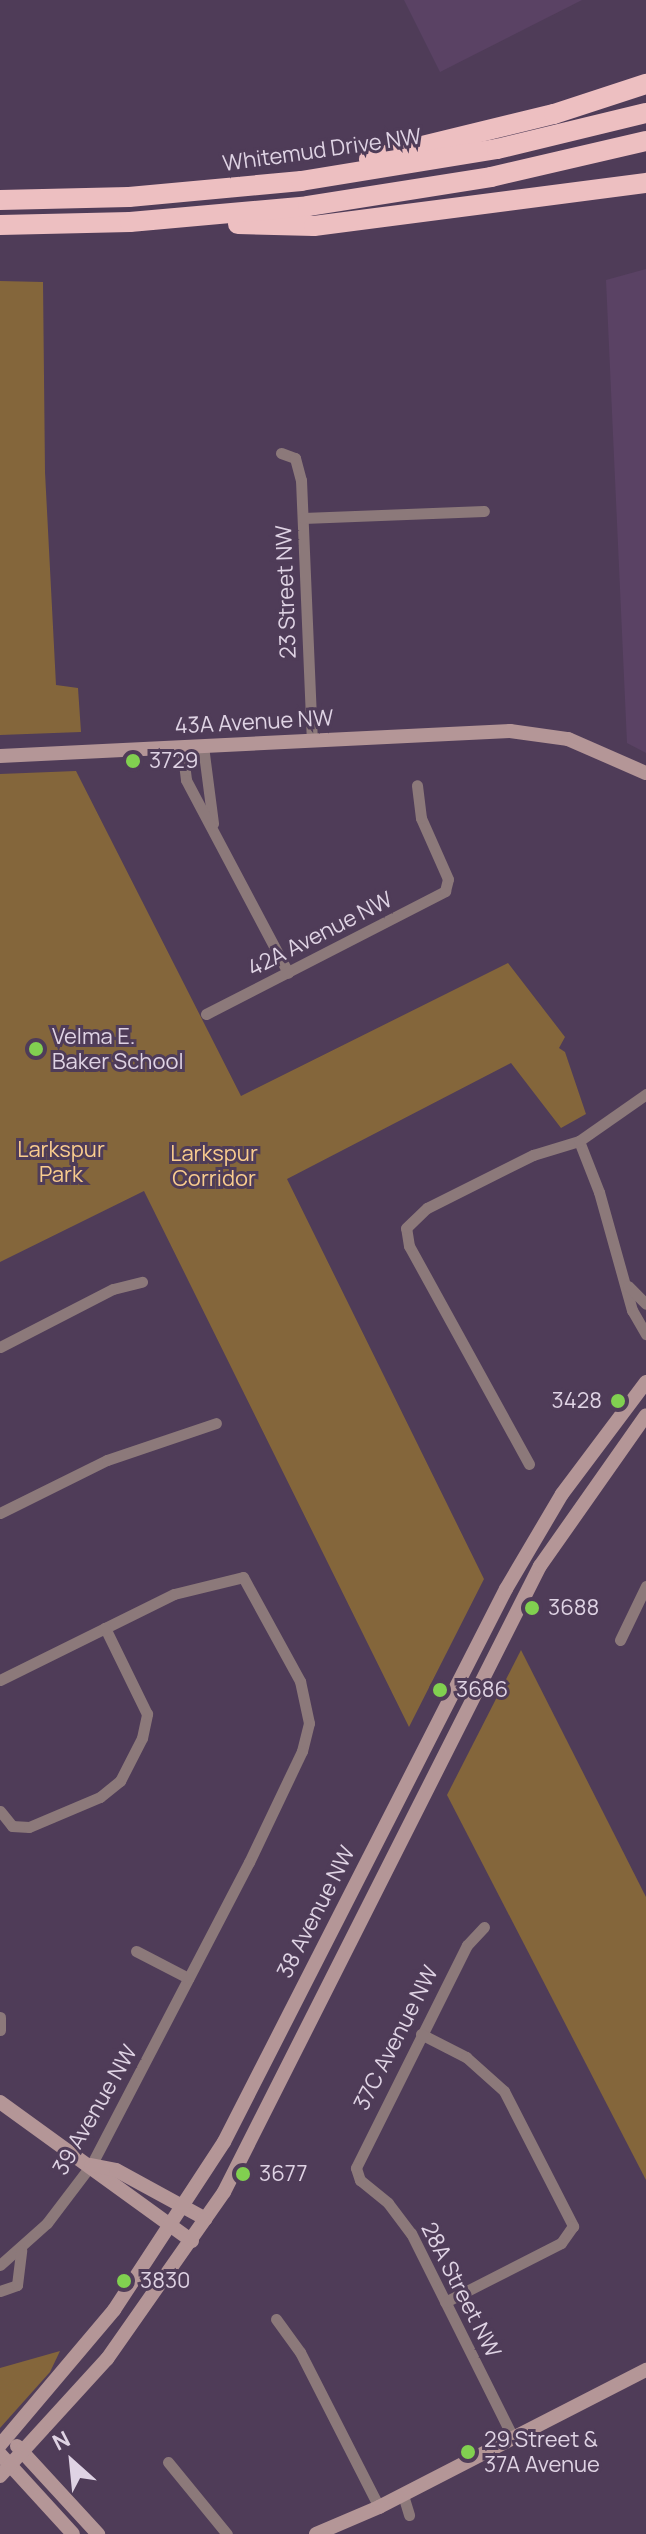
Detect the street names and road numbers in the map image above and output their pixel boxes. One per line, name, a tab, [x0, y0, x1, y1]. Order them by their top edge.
street label: Whitemud Drive NW	[221, 123, 423, 177]
street label: 23 Street NW	[270, 525, 302, 659]
street label: 43A Avenue NW	[174, 705, 334, 739]
street label: 42A Avenue NW	[243, 886, 397, 982]
street label: 38 Avenue NW	[271, 1842, 361, 1982]
street label: 37C Avenue NW	[348, 1961, 444, 2115]
street label: 39 Avenue NW	[47, 2040, 143, 2180]
street label: 28A Street NW	[416, 2218, 506, 2362]

